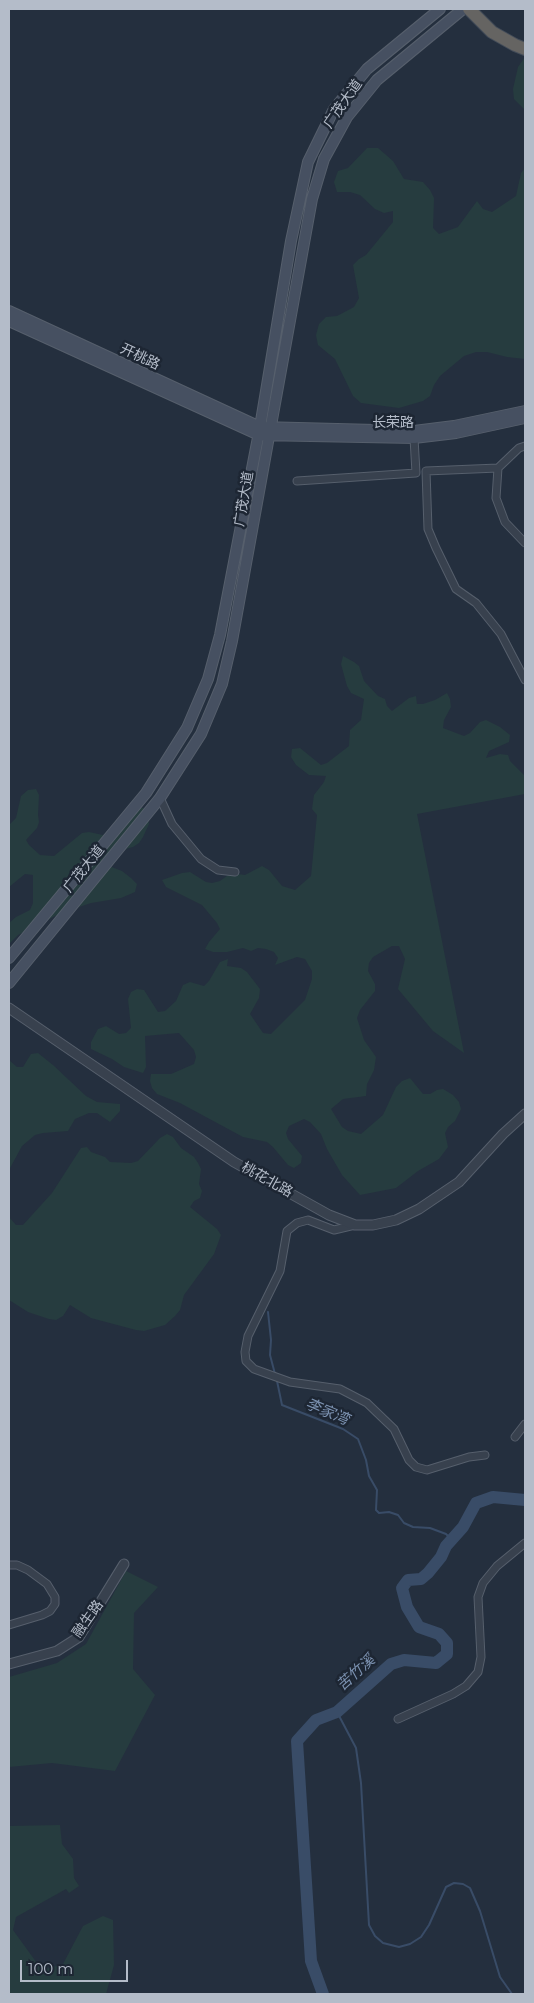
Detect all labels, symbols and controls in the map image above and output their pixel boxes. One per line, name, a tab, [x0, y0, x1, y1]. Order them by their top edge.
street label: 广茂大道	[320, 76, 366, 132]
street label: 开桃路	[117, 341, 163, 373]
street label: 长荣路	[372, 415, 414, 431]
street label: 广茂大道	[231, 470, 257, 528]
street label: 广茂大道	[60, 842, 108, 896]
street label: 桃花北路	[238, 1159, 296, 1201]
water label: 李家湾	[303, 1395, 351, 1429]
street label: 融生路	[69, 1597, 107, 1641]
water label: 苦竹溪	[333, 1651, 379, 1695]
scale bar	[22, 1950, 130, 1982]
text: 100 m	[28, 1959, 73, 1978]

